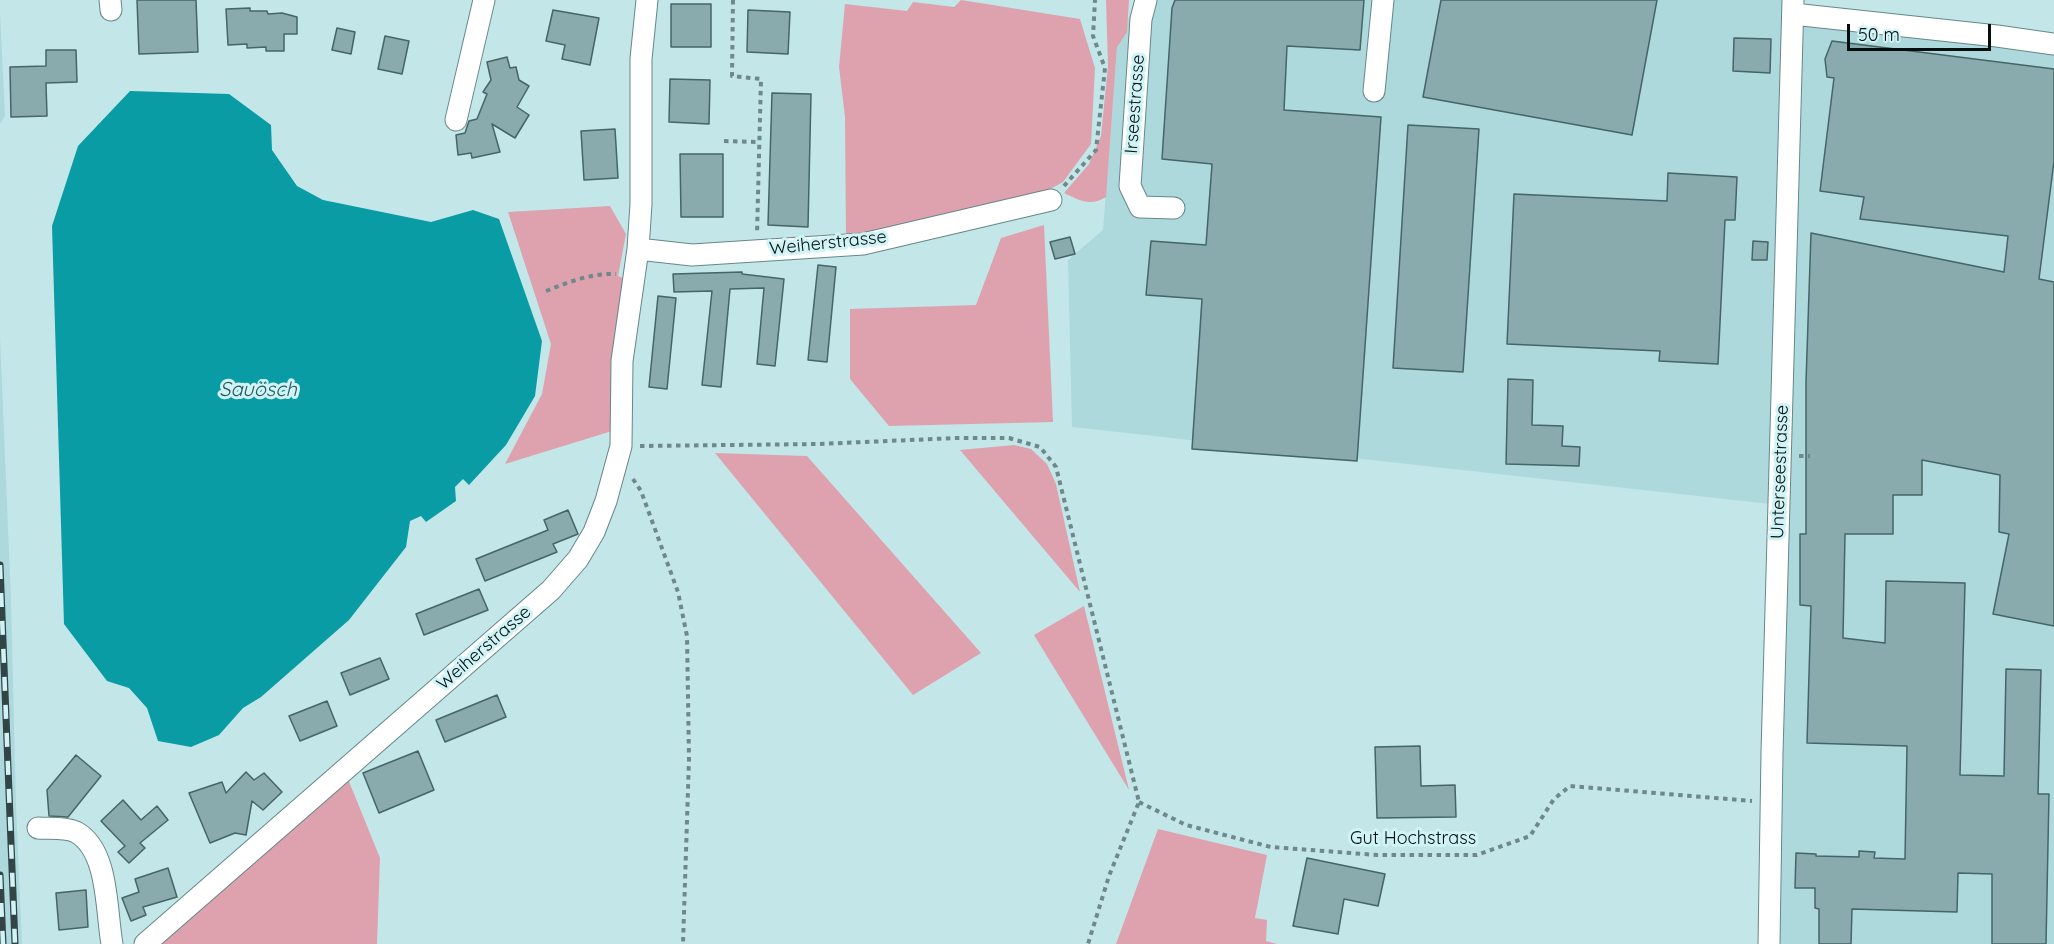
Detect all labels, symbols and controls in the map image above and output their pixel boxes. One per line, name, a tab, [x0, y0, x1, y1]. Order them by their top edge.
scale bar	[1850, 12, 1994, 50]
text: 50 m	[1858, 23, 1900, 46]
street label: Irseestrasse	[1121, 54, 1149, 154]
street label: Weiherstrasse	[768, 226, 888, 260]
water label: Sauösch	[219, 378, 297, 402]
street label: Unterseestrasse	[1767, 404, 1793, 540]
street label: Weiherstrasse	[433, 601, 535, 695]
street label: Gut Hochstrass	[1350, 828, 1476, 850]

